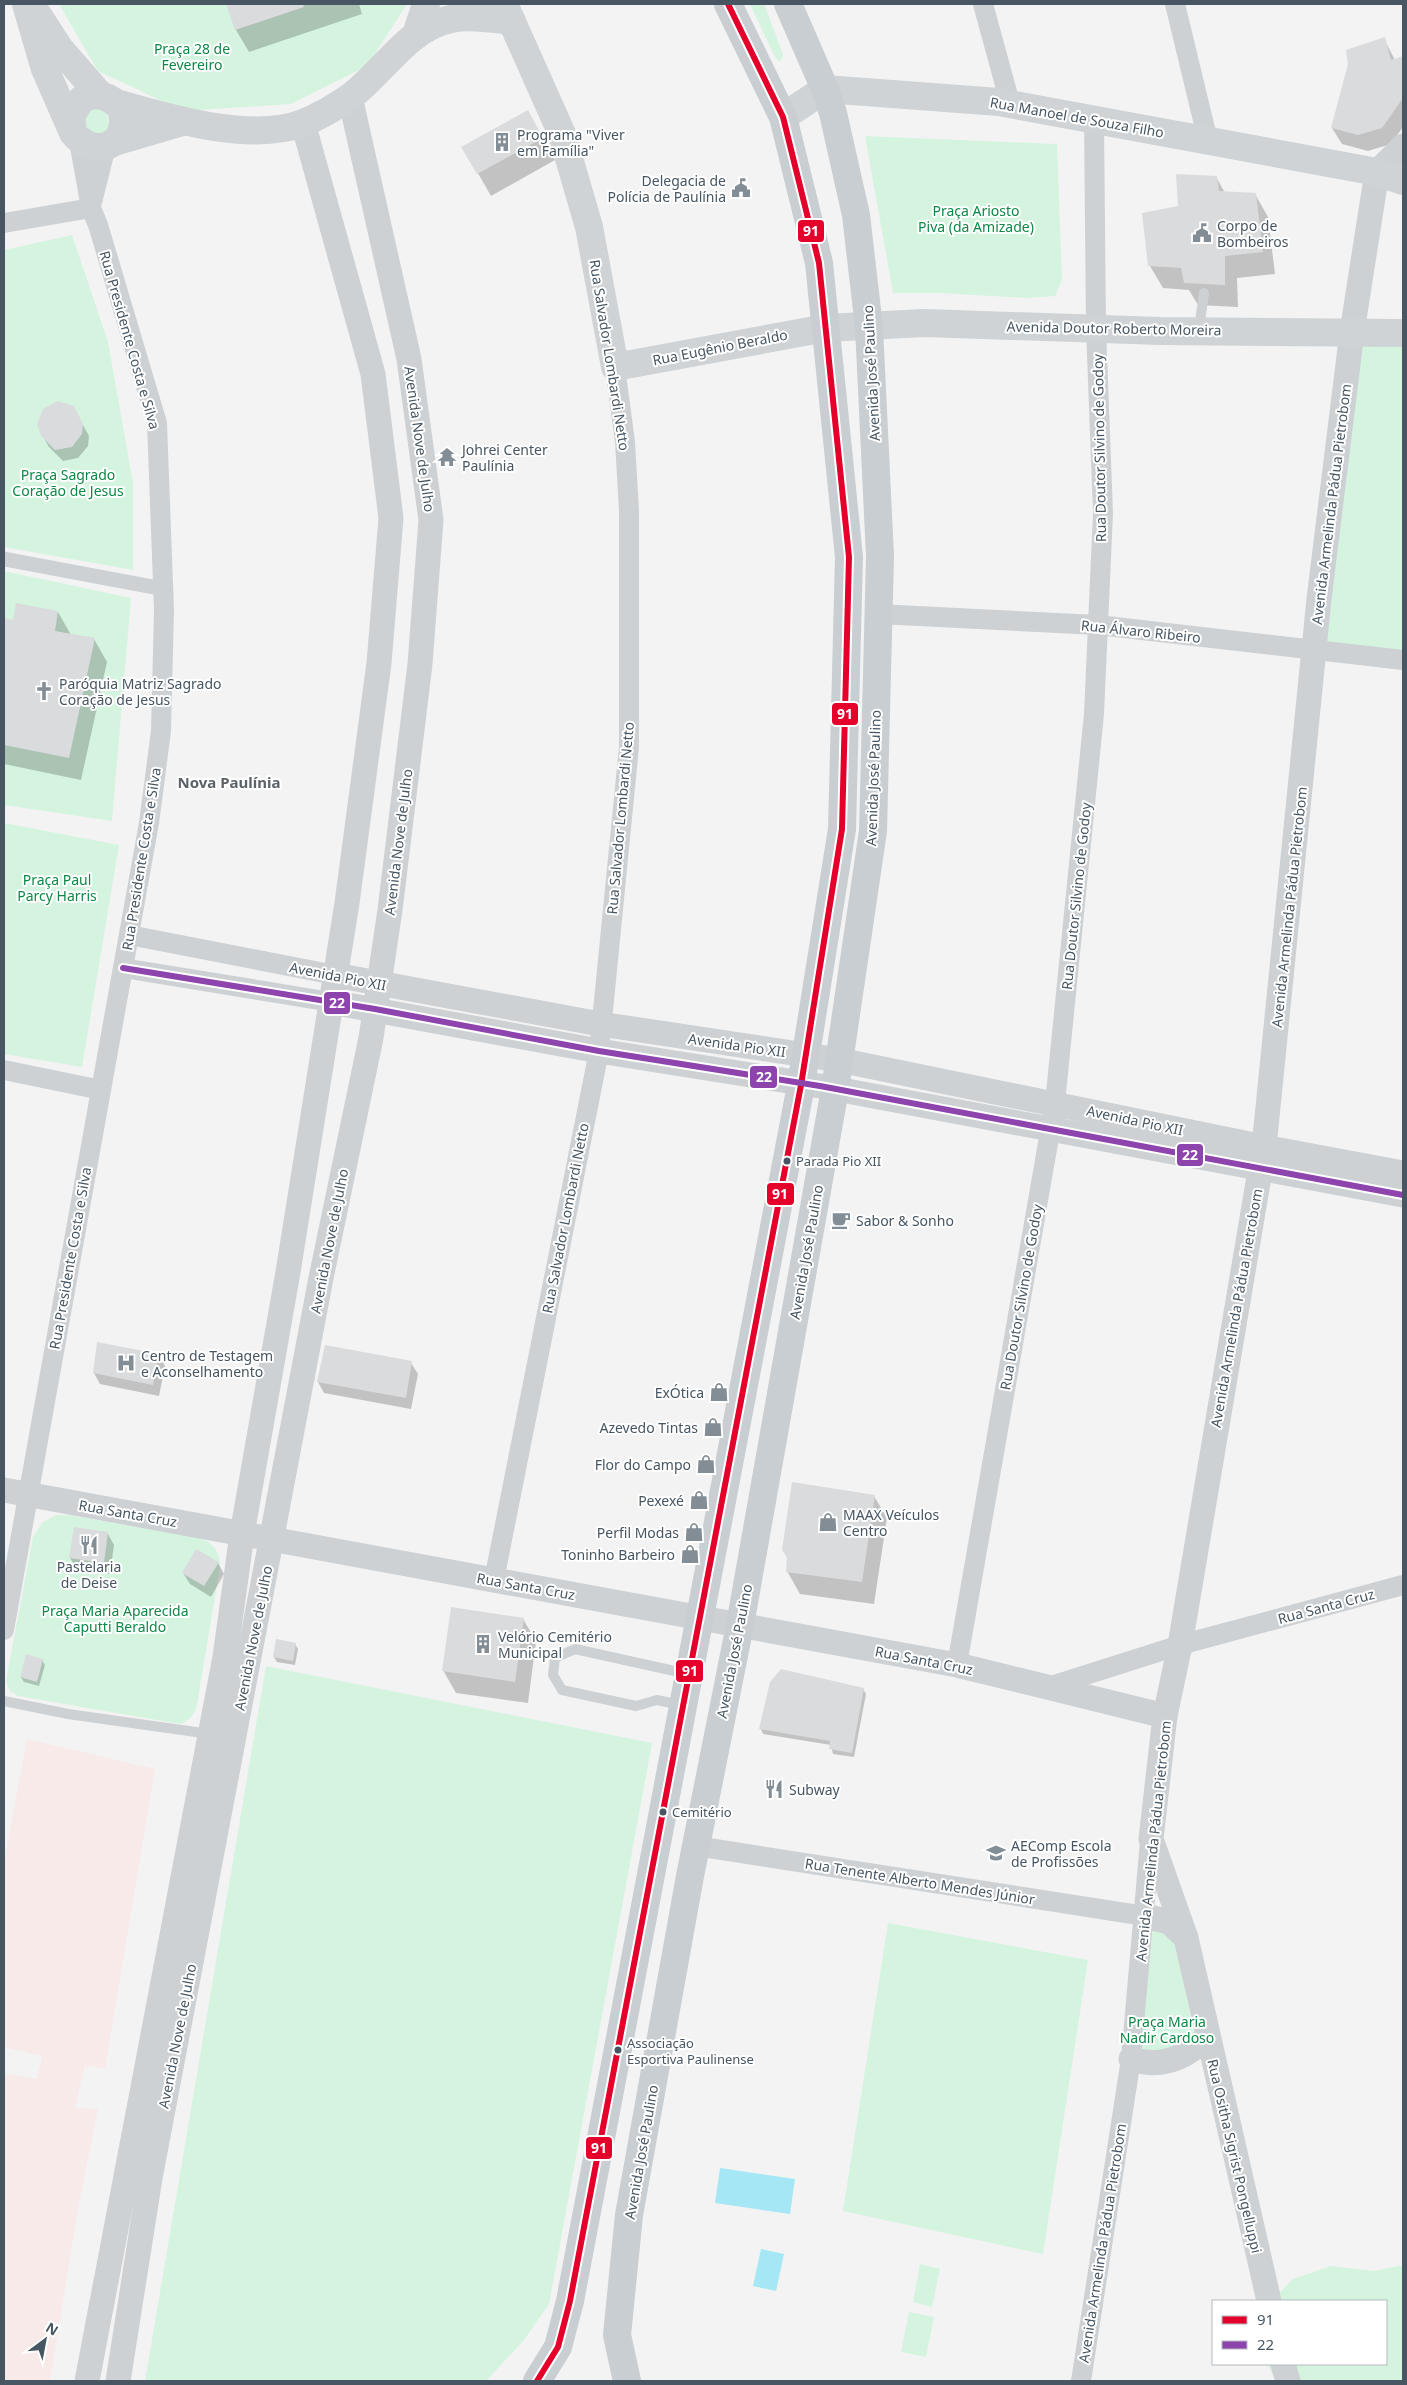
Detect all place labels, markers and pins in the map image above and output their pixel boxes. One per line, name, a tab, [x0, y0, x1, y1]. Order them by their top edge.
place label: Programa "Viver em Família"	[517, 125, 625, 160]
building icon: Programa "Viver em Família"	[491, 131, 513, 153]
place label: Delegacia de Polícia de Paulínia	[608, 171, 726, 206]
public building icon: Delegacia de Polícia de Paulínia	[730, 177, 752, 199]
place label: Corpo de Bombeiros	[1217, 216, 1289, 251]
public building icon: Corpo de Bombeiros	[1191, 222, 1213, 244]
place label: Johrei Center Paulínia	[460, 440, 548, 475]
temple icon: Johrei Center Paulínia	[436, 446, 458, 468]
place label: Paróquia Matriz Sagrado Coração de Jesus	[59, 674, 221, 709]
church icon: Paróquia Matriz Sagrado Coração de Jesus	[33, 680, 55, 702]
place label: Parada Pio XII	[796, 1152, 881, 1170]
marker: Parada Pio XII	[782, 1156, 792, 1166]
cafe icon: Sabor & Sonho	[830, 1209, 852, 1231]
place label: Sabor & Sonho	[856, 1211, 954, 1230]
place label: Centro de Testagem e Aconselhamento	[141, 1346, 273, 1381]
hospital icon: Centro de Testagem e Aconselhamento	[115, 1352, 137, 1374]
shop icon: ExÓtica	[708, 1381, 730, 1403]
place label: ExÓtica	[655, 1383, 704, 1402]
shop icon: Azevedo Tintas	[702, 1416, 724, 1438]
place label: Azevedo Tintas	[599, 1418, 698, 1437]
shop icon: Flor do Campo	[695, 1453, 717, 1475]
place label: Flor do Campo	[595, 1455, 691, 1474]
shop icon: Pexexé	[688, 1489, 710, 1511]
place label: Pexexé	[638, 1491, 684, 1510]
place label: MAAX Veículos Centro	[843, 1505, 940, 1540]
shop icon: MAAX Veículos Centro	[817, 1511, 839, 1533]
shop icon: Perfil Modas	[683, 1521, 705, 1543]
place label: Perfil Modas	[597, 1523, 679, 1542]
restaurant icon: Pastelaria de Deise	[78, 1534, 100, 1556]
shop icon: Toninho Barbeiro	[679, 1543, 701, 1565]
place label: Toninho Barbeiro	[561, 1545, 675, 1564]
place label: Pastelaria de Deise	[57, 1557, 121, 1592]
place label: Velório Cemitério Municipal	[498, 1627, 612, 1662]
building icon: Velório Cemitério Municipal	[472, 1633, 494, 1655]
restaurant icon: Subway	[763, 1778, 785, 1800]
place label: Subway	[789, 1780, 841, 1799]
place label: Cemitério	[672, 1803, 732, 1821]
marker: Cemitério	[658, 1807, 668, 1817]
place label: AEComp Escola de Profissões	[1011, 1836, 1112, 1871]
school or university icon: AEComp Escola de Profissões	[985, 1842, 1007, 1864]
place label: Associação Esportiva Paulinense	[627, 2034, 754, 2068]
marker: Associação Esportiva Paulinense	[613, 2045, 623, 2055]

